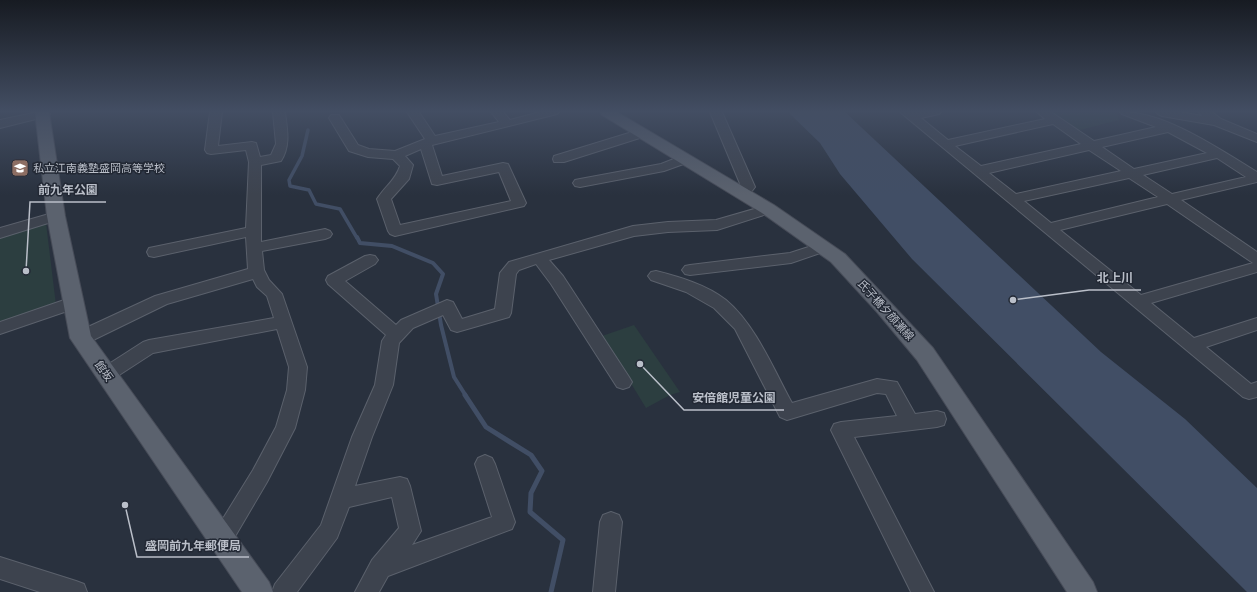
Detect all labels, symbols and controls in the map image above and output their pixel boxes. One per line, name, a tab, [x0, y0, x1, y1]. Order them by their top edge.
school or university icon: 私立江南義塾盛岡高等学校	[10, 158, 30, 178]
place label: 私立江南義塾盛岡高等学校	[33, 161, 165, 174]
callout: 前九年公園	[30, 178, 106, 202]
text: 前九年公園	[38, 182, 98, 196]
callout: 北上川	[1089, 266, 1141, 290]
text: 北上川	[1097, 270, 1133, 284]
street label: 氏子橋夕顔瀬線	[856, 277, 917, 343]
street label: 館坂	[93, 358, 116, 383]
callout: 安倍館児童公園	[684, 386, 784, 410]
text: 安倍館児童公園	[692, 390, 776, 404]
callout: 盛岡前九年郵便局	[137, 533, 249, 557]
text: 盛岡前九年郵便局	[145, 538, 241, 552]

